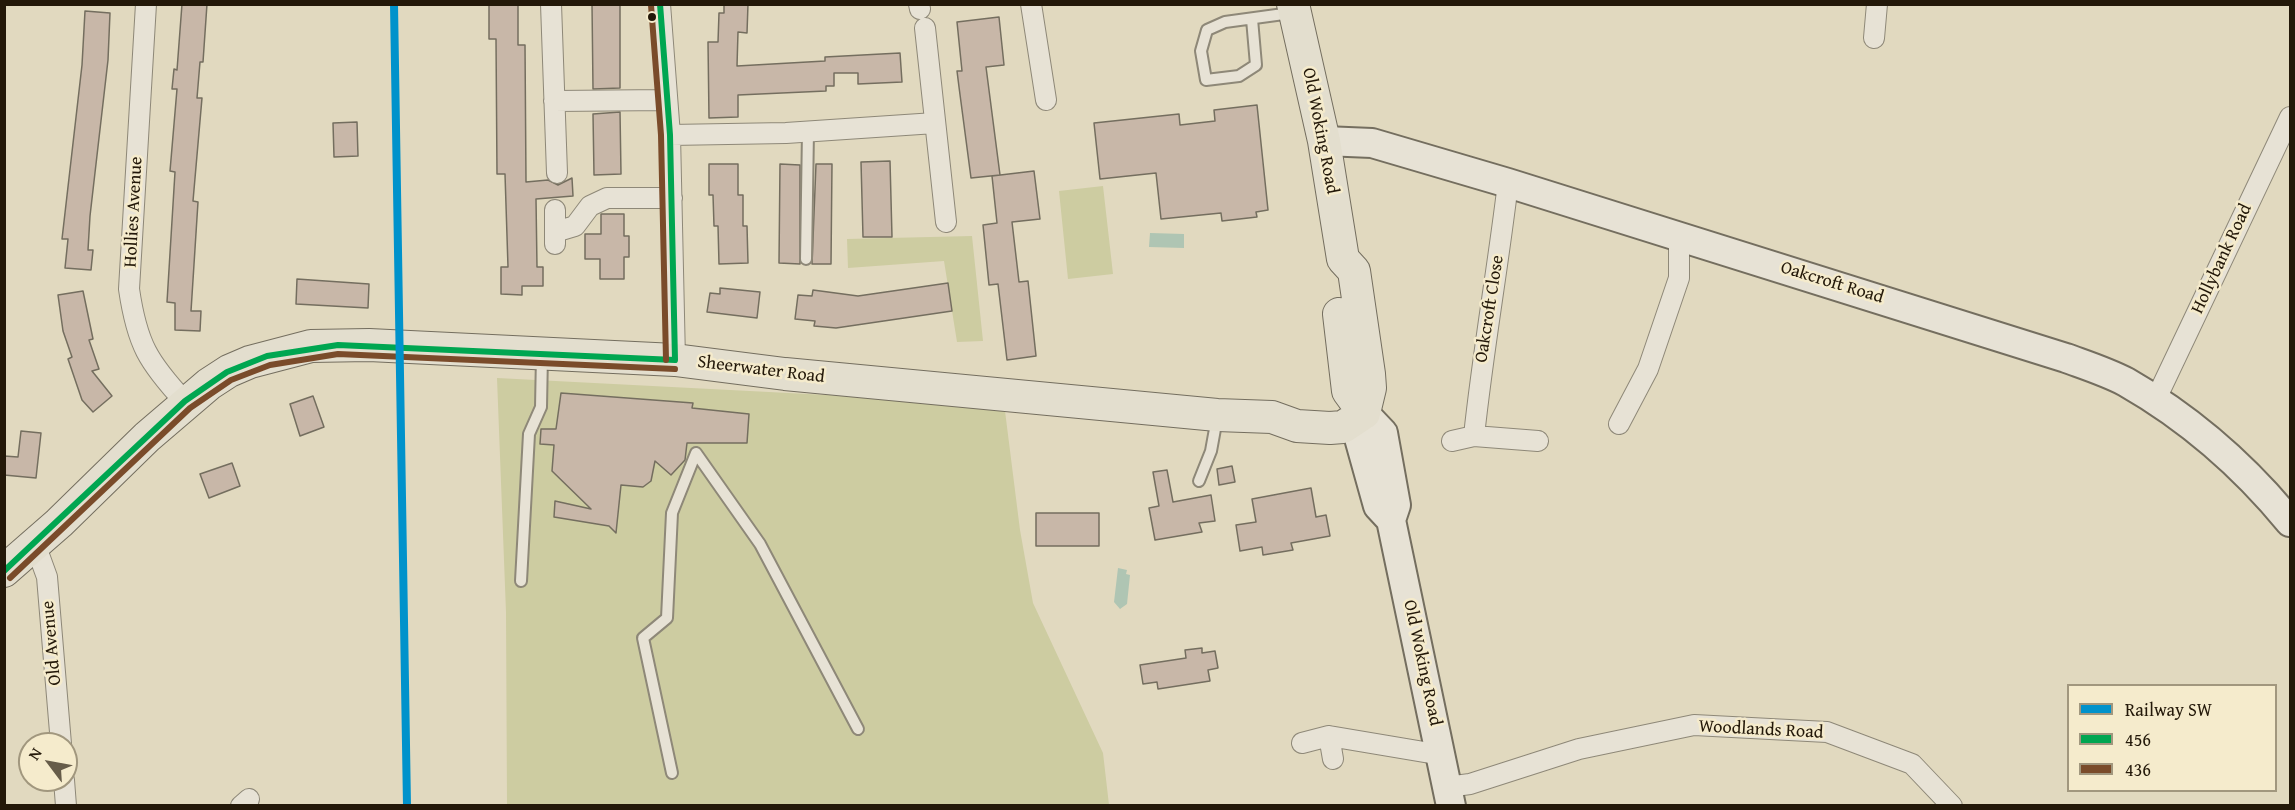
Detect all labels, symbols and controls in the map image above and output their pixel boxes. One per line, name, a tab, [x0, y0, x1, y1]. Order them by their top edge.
unlabelled marker	[646, 11, 658, 23]
street label: Old Woking Road	[1297, 66, 1343, 196]
street label: Hollies Avenue	[120, 156, 148, 268]
street label: Hollybank Road	[2187, 201, 2257, 317]
street label: Oakcroft Close	[1471, 254, 1509, 364]
street label: Oakcroft Road	[1778, 257, 1886, 309]
street label: Sheerwater Road	[696, 351, 826, 389]
street label: Old Woking Road	[1398, 598, 1446, 728]
street label: Old Avenue	[38, 600, 66, 686]
legend	[2067, 684, 2277, 792]
text: Railway SW	[2125, 696, 2212, 723]
street label: Woodlands Road	[1698, 716, 1824, 744]
text: 456	[2125, 726, 2151, 753]
north arrow	[18, 732, 78, 792]
text: N	[21, 743, 47, 764]
text: 436	[2125, 756, 2151, 783]

